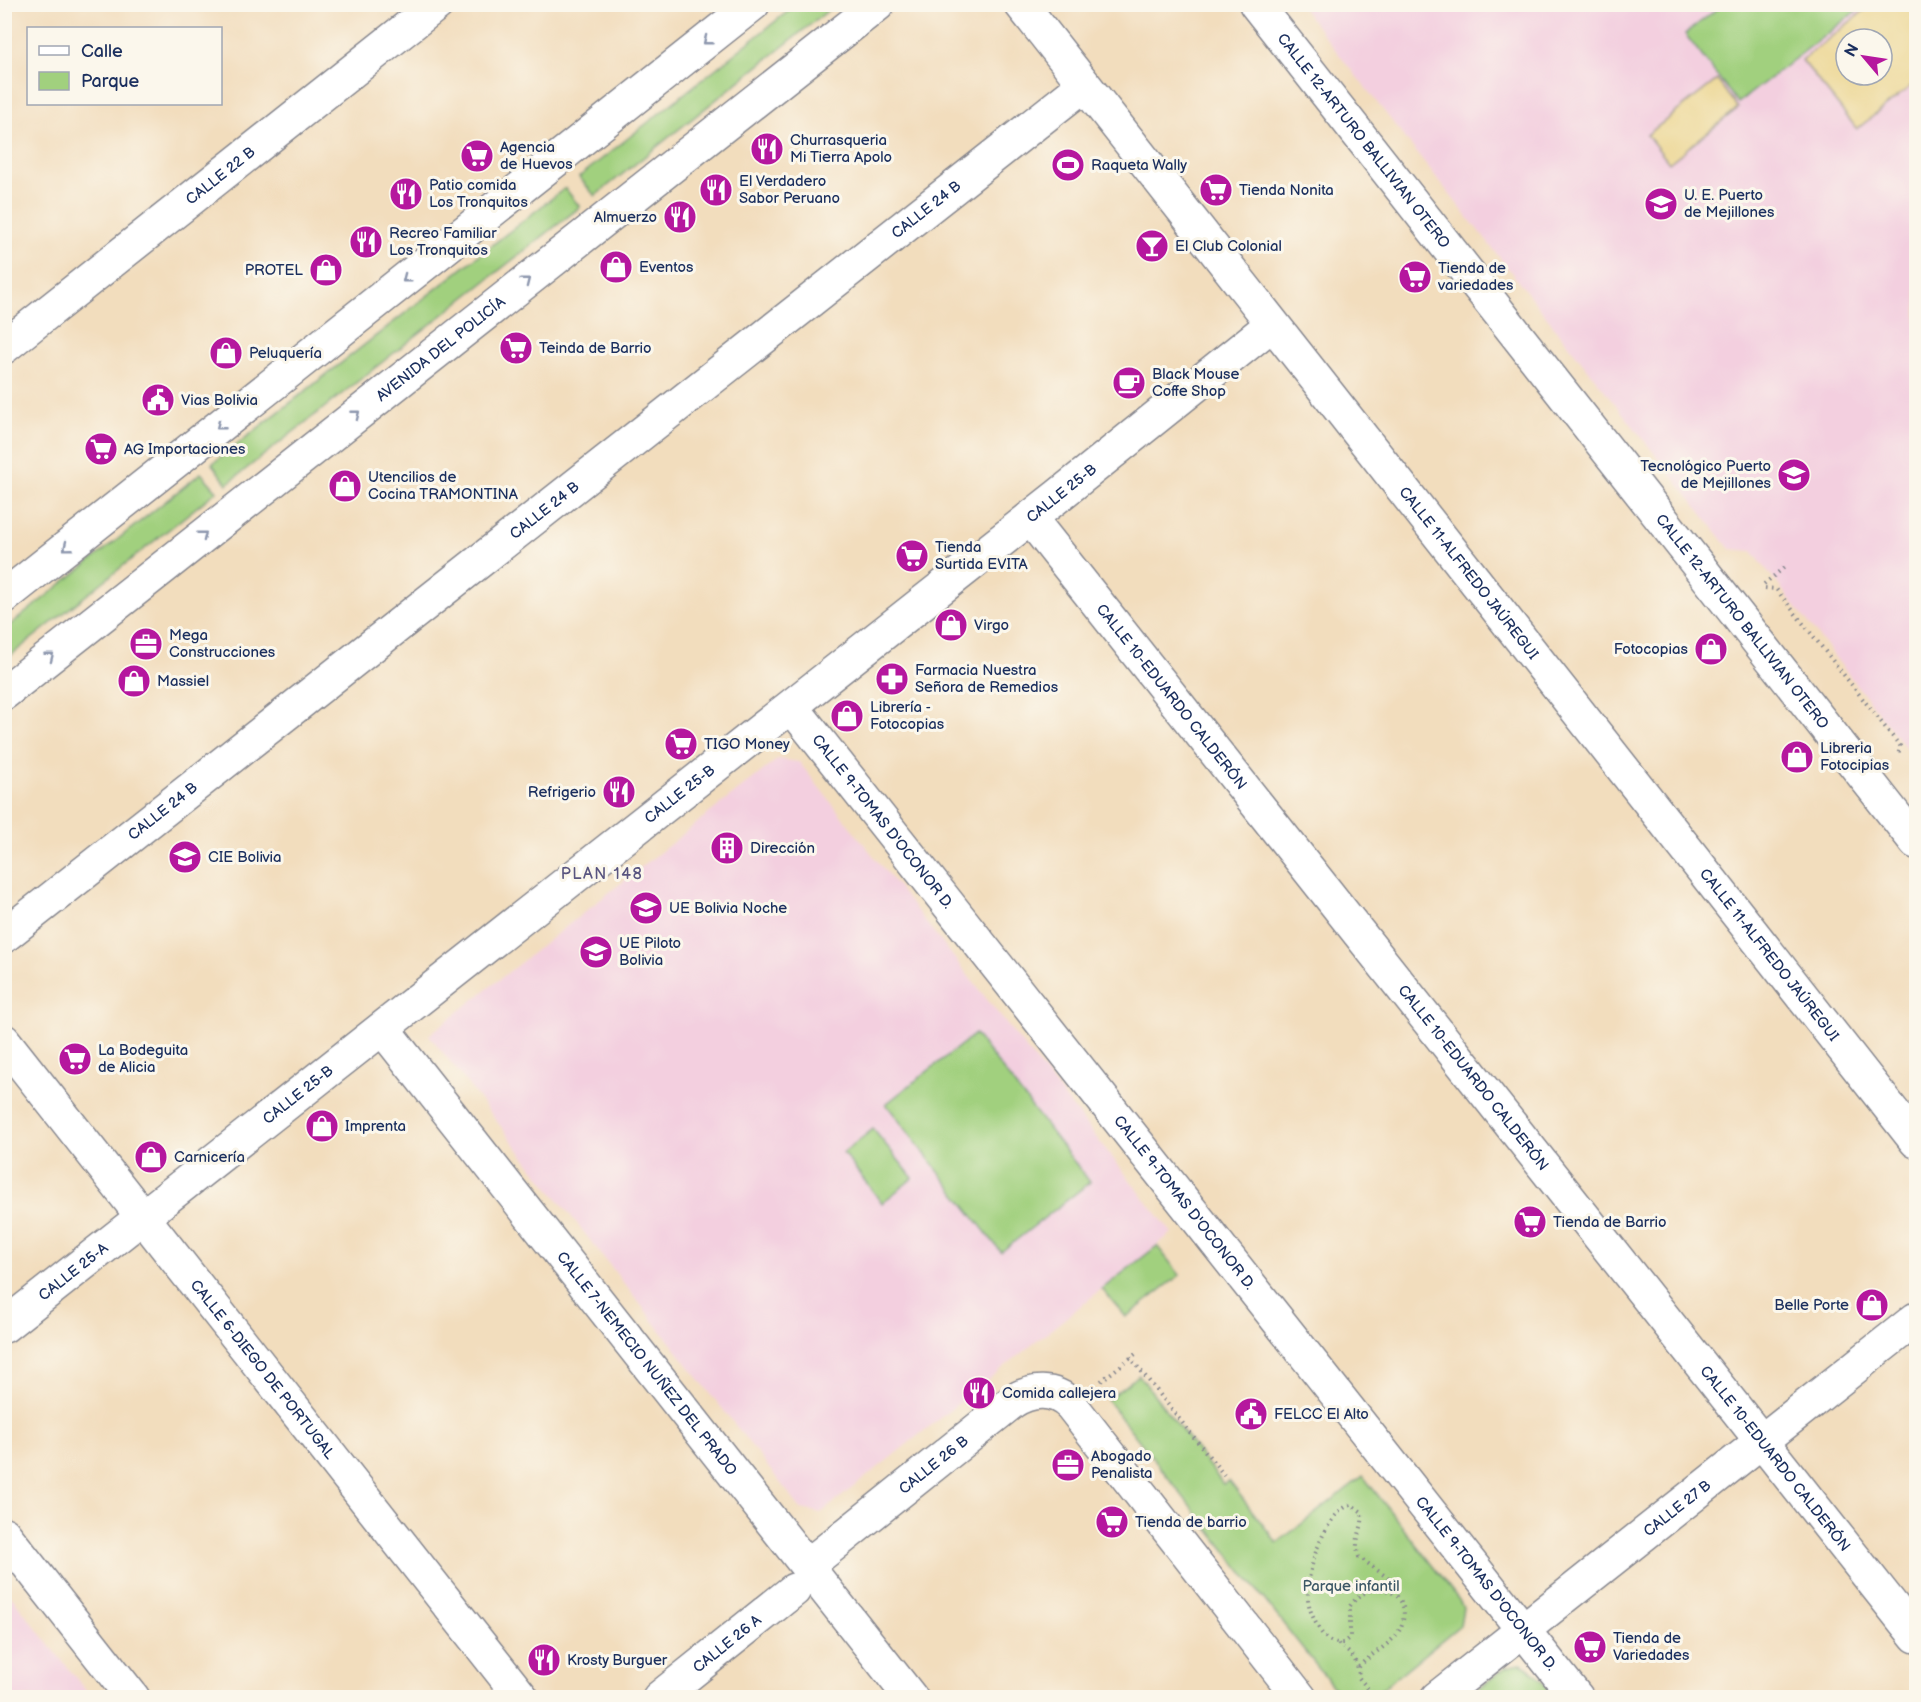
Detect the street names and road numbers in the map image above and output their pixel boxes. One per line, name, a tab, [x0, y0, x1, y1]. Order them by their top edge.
street label: CALLE 12-ARTURO BALLIVIAN OTERO	[1273, 30, 1454, 252]
street label: CALLE 22 B	[182, 143, 259, 209]
street label: CALLE 24 B	[888, 177, 965, 243]
street label: AVENIDA DEL POLICÍA	[373, 292, 510, 406]
street label: CALLE 25-B	[1023, 460, 1101, 527]
street label: CALLE 24 B	[506, 477, 583, 544]
street label: CALLE 11-ALFREDO JAÚREGUI	[1395, 483, 1542, 664]
street label: CALLE 12-ARTURO BALLIVIAN OTERO	[1651, 510, 1833, 733]
street label: CALLE 10-EDUARDO CALDERÓN	[1092, 600, 1251, 794]
street label: CALLE 9-TOMAS D'OCONOR D.	[807, 731, 957, 913]
street label: CALLE 25-B	[641, 761, 719, 828]
street label: CALLE 24 B	[124, 778, 202, 845]
street label: CALLE 11-ALFREDO JAÚREGUI	[1695, 865, 1843, 1046]
street label: CALLE 10-EDUARDO CALDERÓN	[1394, 981, 1552, 1175]
street label: CALLE 25-B	[259, 1061, 337, 1129]
street label: CALLE 9-TOMAS D'OCONOR D.	[1109, 1112, 1259, 1294]
street label: CALLE 25-A	[35, 1238, 113, 1305]
street label: CALLE 7-NEMECIO NUÑEZ DEL PRADO	[552, 1248, 741, 1480]
street label: CALLE 6-DIEGO DE PORTUGAL	[186, 1276, 339, 1463]
street label: CALLE 10-EDUARDO CALDERÓN	[1696, 1362, 1854, 1555]
street label: CALLE 26 B	[895, 1432, 972, 1499]
street label: CALLE 27 B	[1640, 1476, 1715, 1541]
street label: CALLE 9-TOMAS D'OCONOR D.	[1411, 1493, 1561, 1675]
street label: CALLE 26 A	[689, 1610, 766, 1677]

